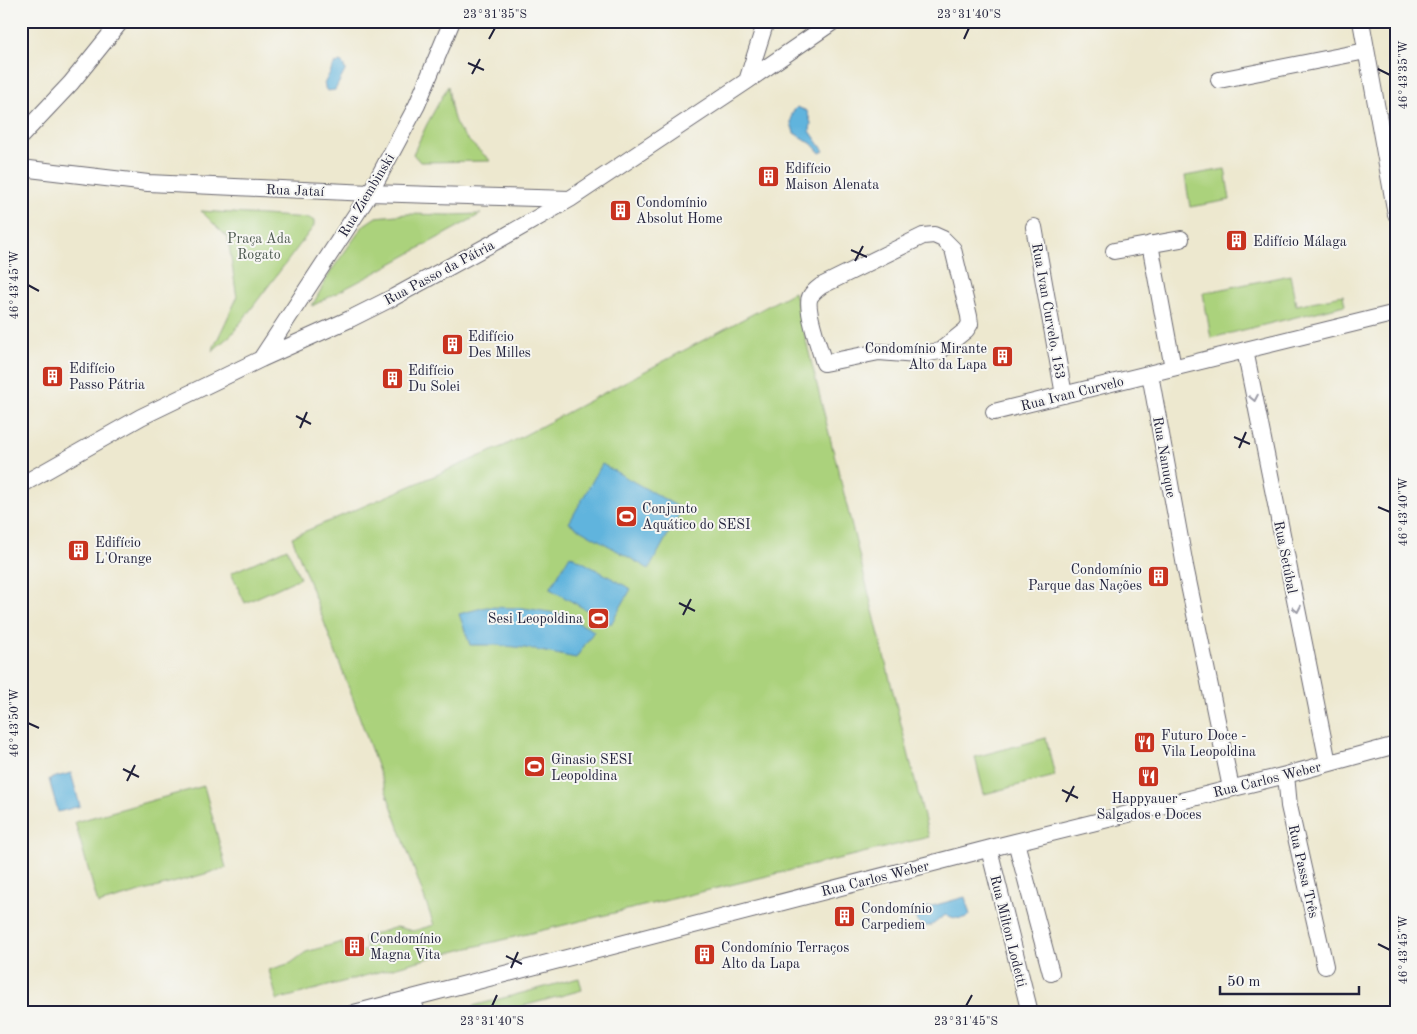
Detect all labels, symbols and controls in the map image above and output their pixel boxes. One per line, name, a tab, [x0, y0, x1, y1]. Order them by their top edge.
text: 23°31'35"S	[463, 8, 527, 21]
text: 23°31'40"S	[937, 9, 1001, 21]
text: 46°43'35"W	[1397, 40, 1410, 110]
street label: Rua Ziembinski	[337, 151, 397, 240]
place label: Edifício Maison Alenata	[785, 162, 879, 192]
building icon: Edifício Maison Alenata	[757, 164, 781, 188]
street label: Rua Jataí	[266, 183, 325, 199]
place label: Condomínio Absolut Home	[636, 196, 723, 226]
building icon: Condomínio Absolut Home	[608, 198, 632, 222]
building icon: Edifício Málaga	[1225, 229, 1249, 253]
park label: Praça Ada Rogato	[227, 232, 291, 262]
place label: Edifício Málaga	[1253, 235, 1347, 249]
street label: Rua Passo da Pátria	[382, 238, 497, 308]
street label: Rua Ivan Curvelo, 153	[1029, 242, 1067, 380]
text: 46°43'45"W	[8, 250, 21, 320]
place label: Edifício Des Milles	[468, 330, 531, 360]
building icon: Edifício Des Milles	[440, 332, 464, 356]
place label: Condomínio Mirante Alto da Lapa	[865, 342, 987, 372]
building icon: Condomínio Mirante Alto da Lapa	[991, 344, 1015, 368]
place label: Edifício Passo Pátria	[69, 362, 145, 392]
building icon: Edifício Passo Pátria	[41, 364, 65, 388]
place label: Edifício Du Solei	[408, 364, 460, 394]
building icon: Edifício Du Solei	[380, 366, 404, 390]
street label: Rua Ivan Curvelo	[1019, 374, 1125, 414]
one-way arrow	[1249, 394, 1259, 403]
street label: Rua Nanuque	[1150, 416, 1178, 499]
text: 46°43'40"W	[1398, 477, 1410, 547]
place label: Conjunto Aquático do SESI	[642, 502, 750, 532]
sports icon: Conjunto Aquático do SESI	[614, 504, 638, 528]
street label: Rua Setúbal	[1271, 520, 1299, 595]
place label: Edifício L'Orange	[95, 536, 152, 566]
building icon: Edifício L'Orange	[67, 538, 91, 562]
place label: Condomínio Parque das Nações	[1028, 563, 1142, 593]
building icon: Condomínio Parque das Nações	[1146, 565, 1170, 589]
one-way arrow	[1291, 605, 1302, 613]
sports icon: Sesi Leopoldina	[587, 606, 611, 630]
place label: Sesi Leopoldina	[488, 612, 583, 626]
text: 46°43'50"W	[8, 688, 21, 758]
place label: Futuro Doce - Vila Leopoldina	[1161, 729, 1256, 759]
restaurant icon: Futuro Doce - Vila Leopoldina	[1133, 731, 1157, 755]
place label: Ginasio SESI Leopoldina	[551, 753, 633, 783]
sports icon: Ginasio SESI Leopoldina	[523, 755, 547, 779]
street label: Rua Carlos Weber	[1212, 760, 1323, 800]
restaurant icon: Happyauer - Salgados e Doces	[1137, 764, 1161, 788]
place label: Happyauer - Salgados e Doces	[1097, 792, 1201, 822]
street label: Rua Passa Três	[1285, 823, 1321, 919]
street label: Rua Carlos Weber	[820, 859, 931, 899]
street label: Rua Milton Lodetti	[987, 874, 1029, 989]
place label: Condomínio Carpediem	[861, 902, 932, 932]
building icon: Condomínio Carpediem	[833, 904, 857, 928]
text: 46°43'45"W	[1397, 915, 1410, 985]
place label: Condomínio Magna Vita	[370, 932, 441, 962]
building icon: Condomínio Magna Vita	[342, 934, 366, 958]
place label: Condomínio Terraços Alto da Lapa	[721, 941, 849, 971]
building icon: Condomínio Terraços Alto da Lapa	[693, 943, 717, 967]
scale bar	[1220, 964, 1358, 996]
text: 50 m	[1227, 975, 1261, 990]
text: 23°31'45"S	[934, 1015, 998, 1028]
text: 23°31'40"S	[460, 1016, 524, 1028]

